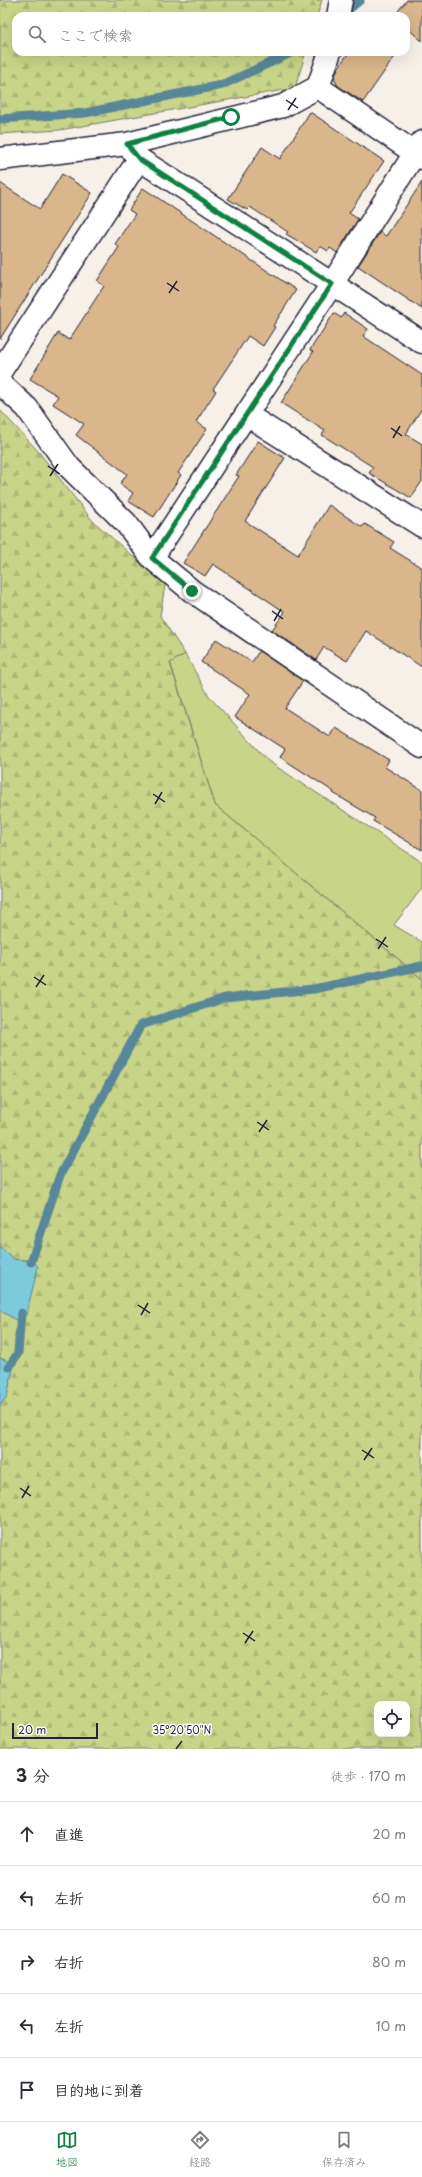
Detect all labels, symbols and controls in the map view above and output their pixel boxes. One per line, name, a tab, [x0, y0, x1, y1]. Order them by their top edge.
search box	[12, 12, 410, 56]
icon: search	[26, 23, 48, 45]
text: ここで検索	[58, 23, 133, 46]
route start	[222, 108, 240, 126]
route end	[183, 582, 201, 600]
map controls	[374, 1701, 410, 1737]
button: locate	[374, 1701, 410, 1737]
scale bar	[12, 1721, 98, 1740]
text: 20 m	[18, 1721, 46, 1738]
text: 35°20'50"N	[153, 1722, 212, 1737]
text: 3 分	[16, 1762, 50, 1788]
text: 徒歩 · 170 m	[331, 1766, 406, 1785]
text: 直進	[54, 1822, 84, 1845]
icon: ahead	[16, 1823, 38, 1845]
text: 20 m	[372, 1824, 406, 1843]
text: 左折	[54, 1886, 84, 1909]
icon: left	[16, 1887, 38, 1909]
text: 60 m	[372, 1888, 406, 1907]
text: 右折	[54, 1950, 84, 1973]
icon: right	[16, 1951, 38, 1973]
text: 80 m	[372, 1952, 406, 1971]
text: 左折	[54, 2014, 84, 2037]
icon: left	[16, 2015, 38, 2037]
text: 10 m	[376, 2016, 406, 2035]
text: 目的地に到着	[54, 2078, 144, 2101]
icon: arrive	[16, 2079, 38, 2101]
tab: 地図	[56, 2129, 78, 2170]
tab: 経路	[189, 2129, 211, 2170]
tab: 保存済み	[322, 2129, 366, 2170]

